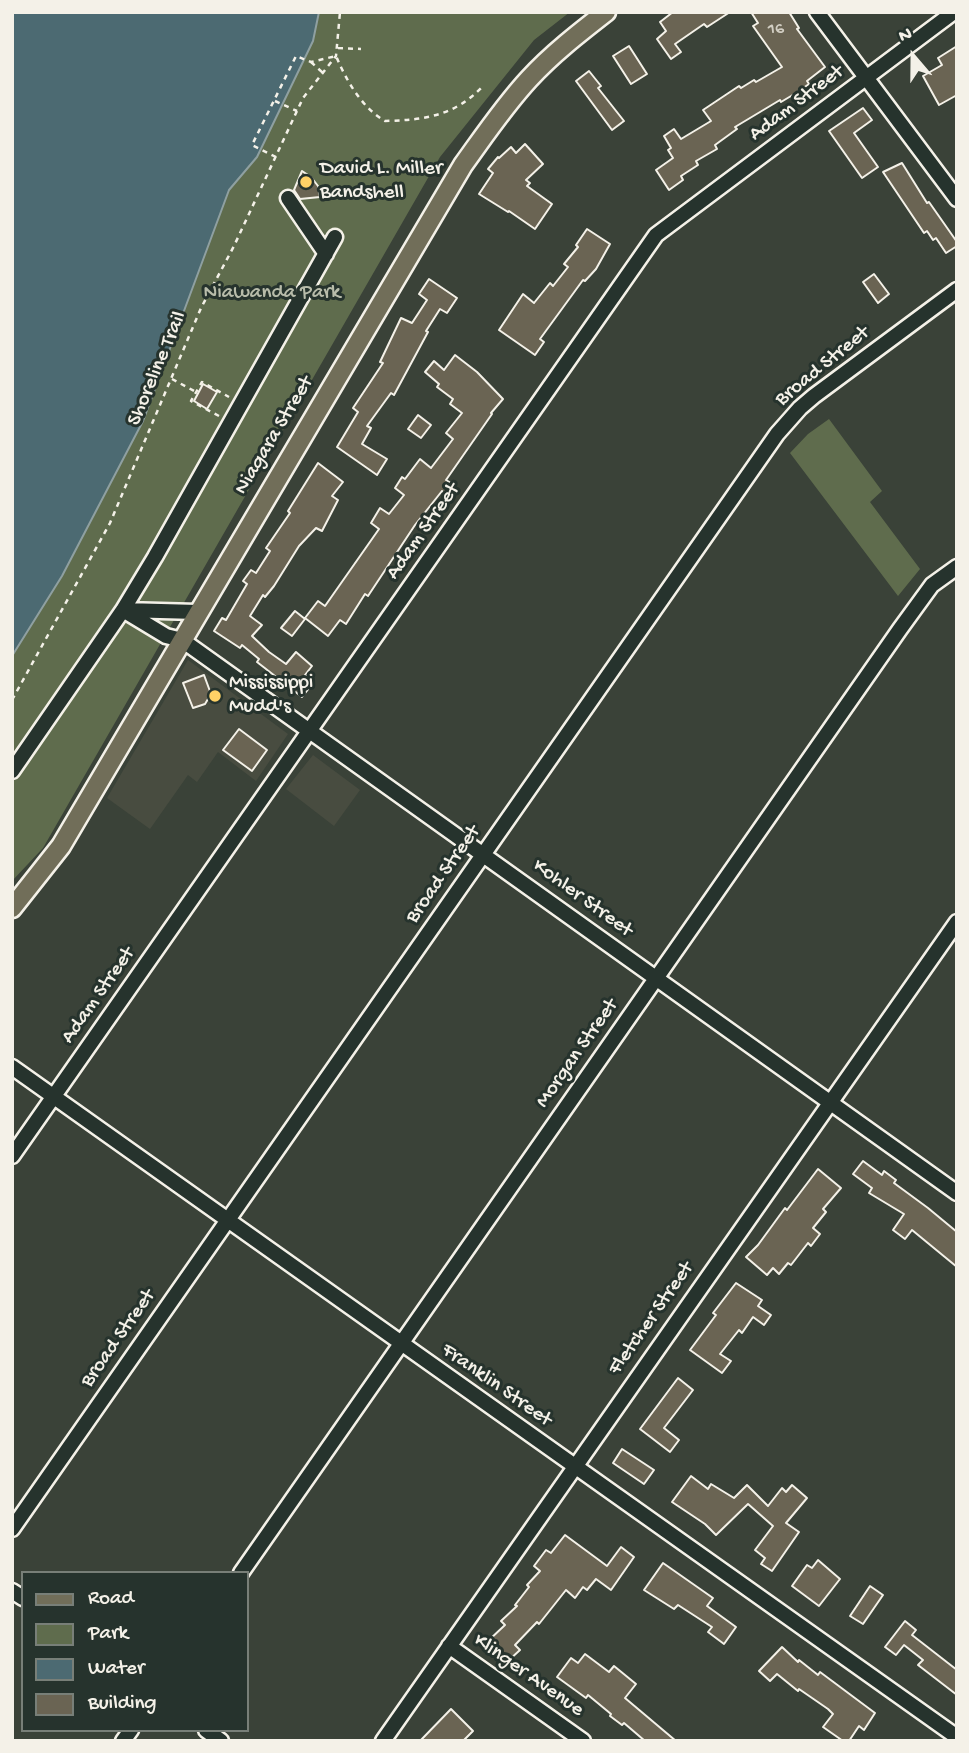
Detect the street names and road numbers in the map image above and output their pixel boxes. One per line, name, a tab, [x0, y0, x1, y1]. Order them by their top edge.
street label: Adam Street	[745, 60, 849, 148]
street label: Shoreline Trail	[123, 308, 193, 430]
street label: Broad Street	[771, 321, 875, 413]
street label: Niagara Street	[230, 372, 320, 500]
street label: Adam Street	[381, 479, 467, 585]
street label: Broad Street	[401, 821, 487, 929]
street label: Kohler Street	[527, 854, 637, 944]
street label: Adam Street	[56, 943, 142, 1049]
street label: Morgan Street	[531, 995, 625, 1113]
street label: Fletcher Street	[604, 1258, 700, 1380]
street label: Broad Street	[76, 1285, 162, 1393]
street label: Franklin Street	[436, 1339, 556, 1433]
street label: Klinger Avenue	[468, 1629, 588, 1723]

